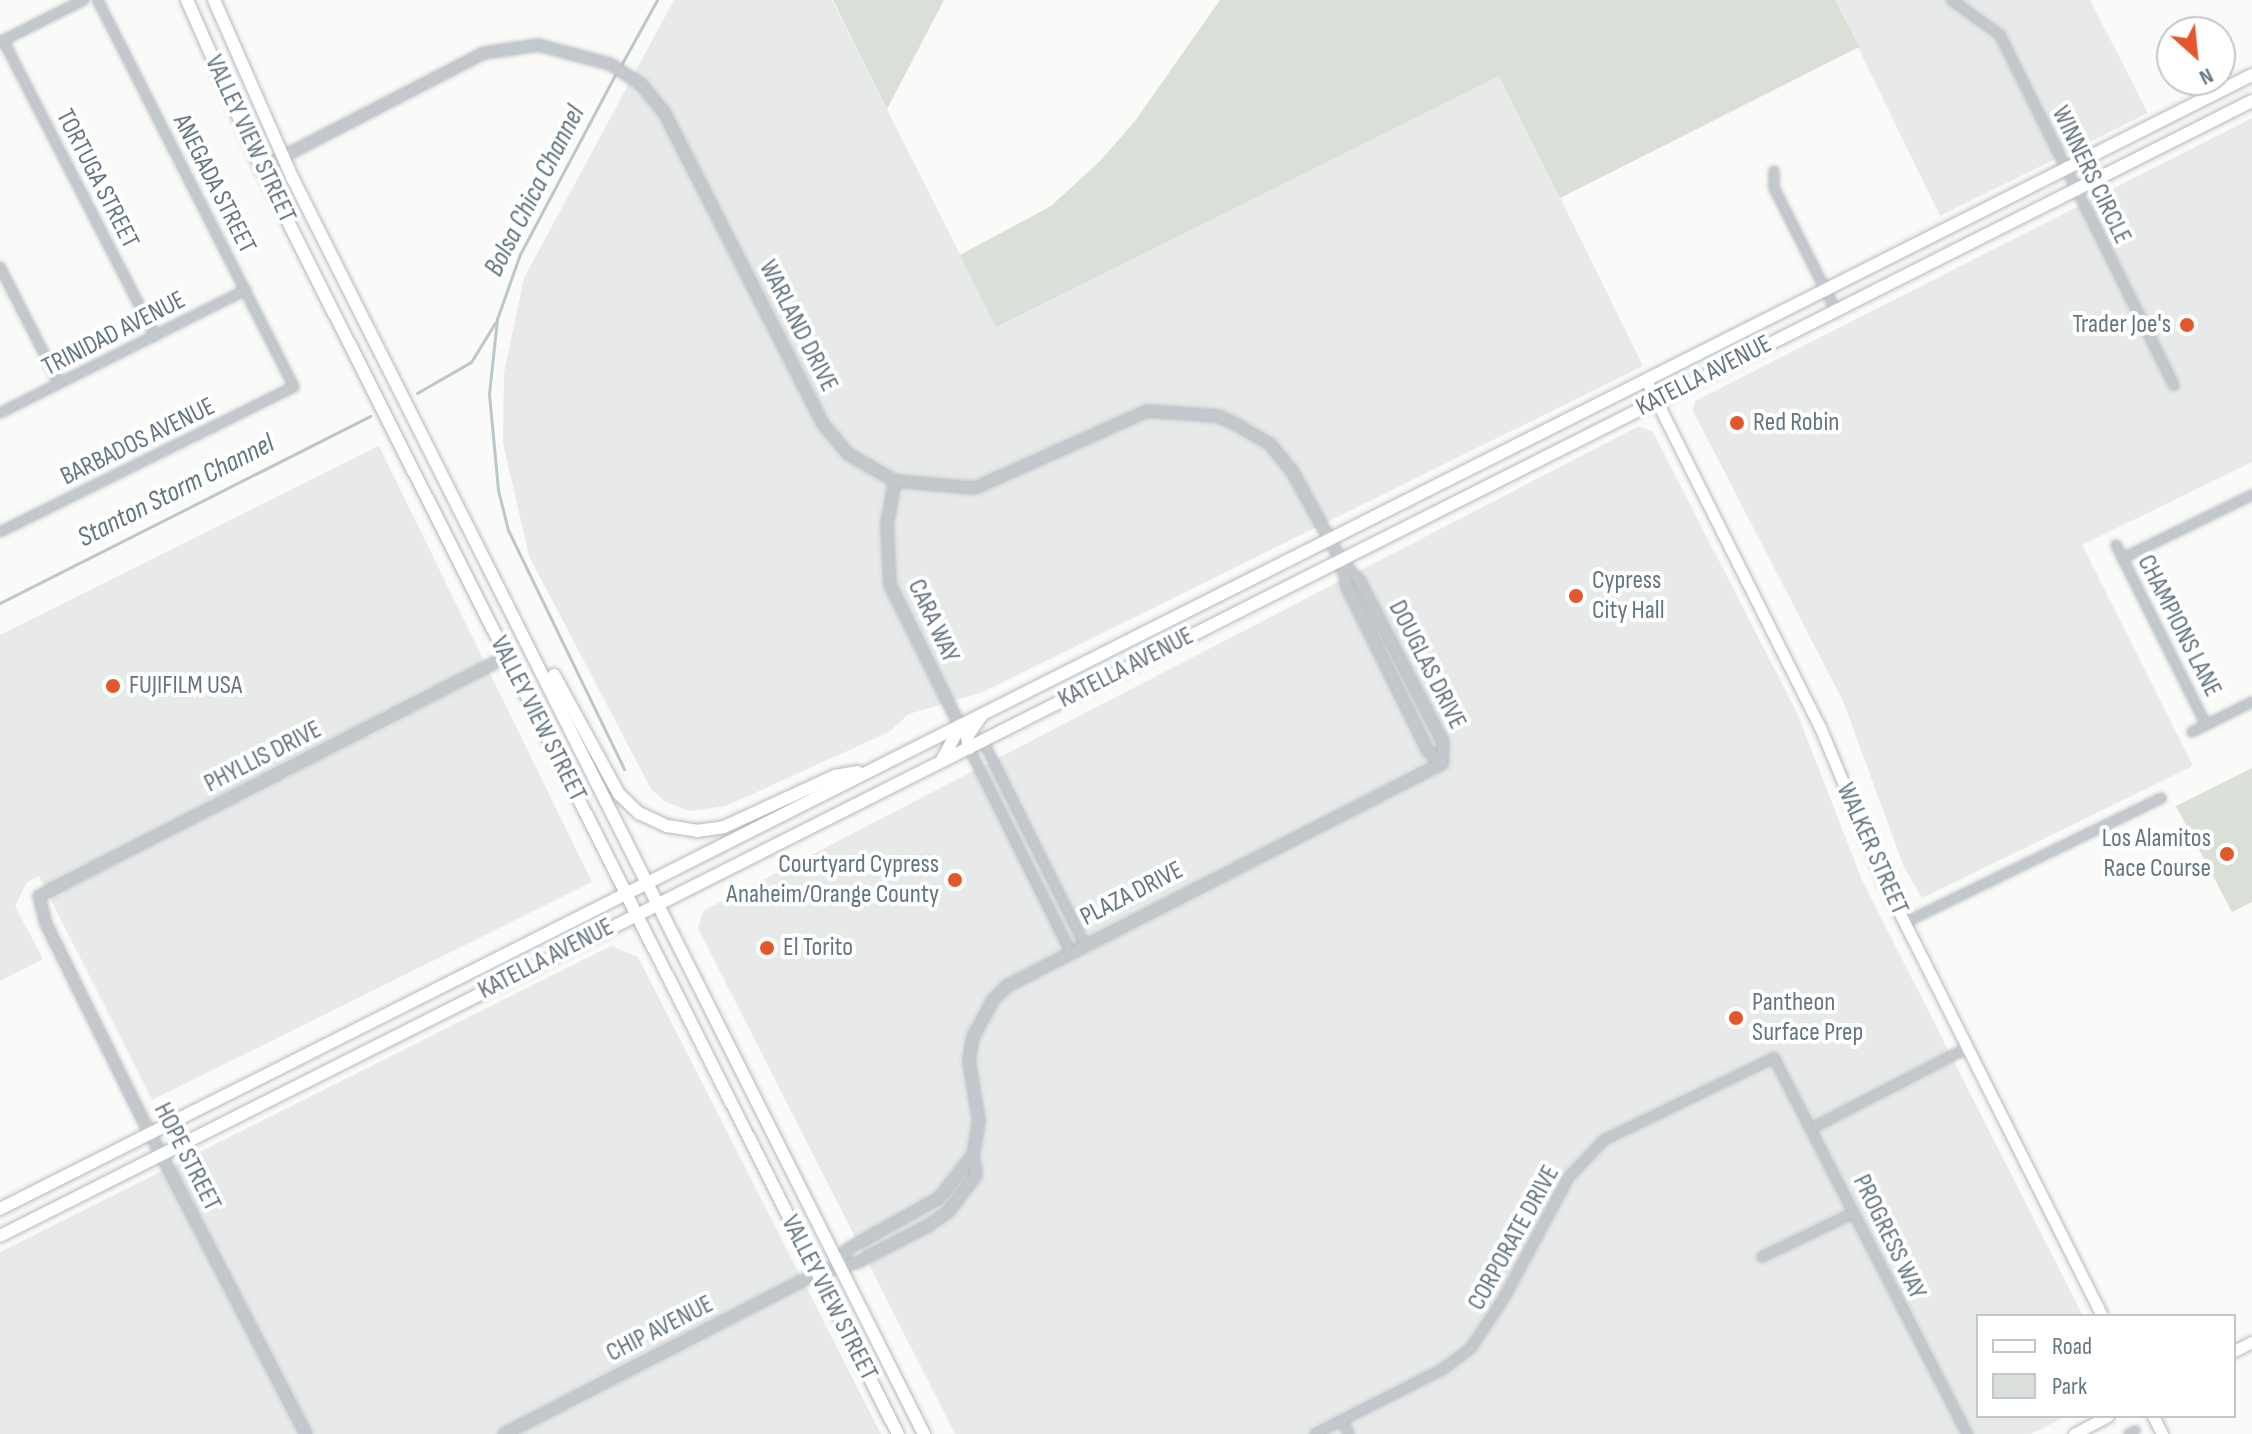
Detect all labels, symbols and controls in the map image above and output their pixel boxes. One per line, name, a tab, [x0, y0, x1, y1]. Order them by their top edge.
north arrow	[2156, 16, 2236, 96]
street label: VALLEY VIEW STREET	[198, 50, 302, 228]
text: N	[2195, 61, 2218, 91]
water label: Bolsa Chica Channel	[478, 100, 592, 282]
street label: WINNERS CIRCLE	[2044, 101, 2138, 249]
street label: TORTUGA STREET	[49, 104, 145, 254]
street label: ANEGADA STREET	[166, 109, 262, 259]
street label: WARLAND DRIVE	[752, 255, 844, 397]
street label: TRINIDAD AVENUE	[37, 285, 191, 383]
place label: Trader Joe's	[2072, 309, 2171, 341]
marker: Trader Joe's	[2178, 316, 2196, 334]
street label: KATELLA AVENUE	[1631, 329, 1777, 423]
street label: BARBADOS AVENUE	[56, 391, 220, 493]
place label: Red Robin	[1753, 407, 1839, 439]
marker: Red Robin	[1728, 414, 1746, 432]
water label: Stanton Storm Channel	[72, 427, 280, 555]
street label: CHAMPIONS LANE	[2130, 550, 2228, 702]
place label: Cypress City Hall	[1592, 565, 1664, 626]
street label: CARA WAY	[900, 575, 966, 667]
marker: Cypress City Hall	[1567, 587, 1585, 605]
street label: DOUGLAS DRIVE	[1381, 595, 1473, 735]
street label: KATELLA AVENUE	[1053, 621, 1199, 715]
street label: VALLEY VIEW STREET	[483, 631, 593, 807]
place label: FUJIFILM USA	[129, 670, 242, 702]
marker: FUJIFILM USA	[104, 677, 122, 695]
street label: PHYLLIS DRIVE	[199, 714, 327, 800]
street label: WALKER STREET	[1829, 778, 1915, 920]
place label: Los Alamitos Race Course	[2102, 823, 2211, 884]
marker: Los Alamitos Race Course	[2218, 845, 2236, 863]
place label: Courtyard Cypress Anaheim/Orange County	[726, 849, 939, 910]
street label: PLAZA DRIVE	[1076, 855, 1188, 933]
marker: Courtyard Cypress Anaheim/Orange County	[946, 871, 964, 889]
street label: KATELLA AVENUE	[473, 912, 619, 1006]
place label: El Torito	[783, 932, 853, 964]
marker: El Torito	[758, 939, 776, 957]
place label: Pantheon Surface Prep	[1752, 987, 1863, 1048]
marker: Pantheon Surface Prep	[1727, 1009, 1745, 1027]
street label: HOPE STREET	[146, 1098, 228, 1216]
street label: CORPORATE DRIVE	[1461, 1160, 1567, 1316]
street label: PROGRESS WAY	[1845, 1170, 1933, 1304]
street label: VALLEY VIEW STREET	[774, 1210, 884, 1386]
street label: CHIP AVENUE	[601, 1289, 719, 1369]
legend	[1976, 1314, 2236, 1418]
text: Road	[2052, 1332, 2092, 1361]
text: Park	[2052, 1372, 2087, 1401]

